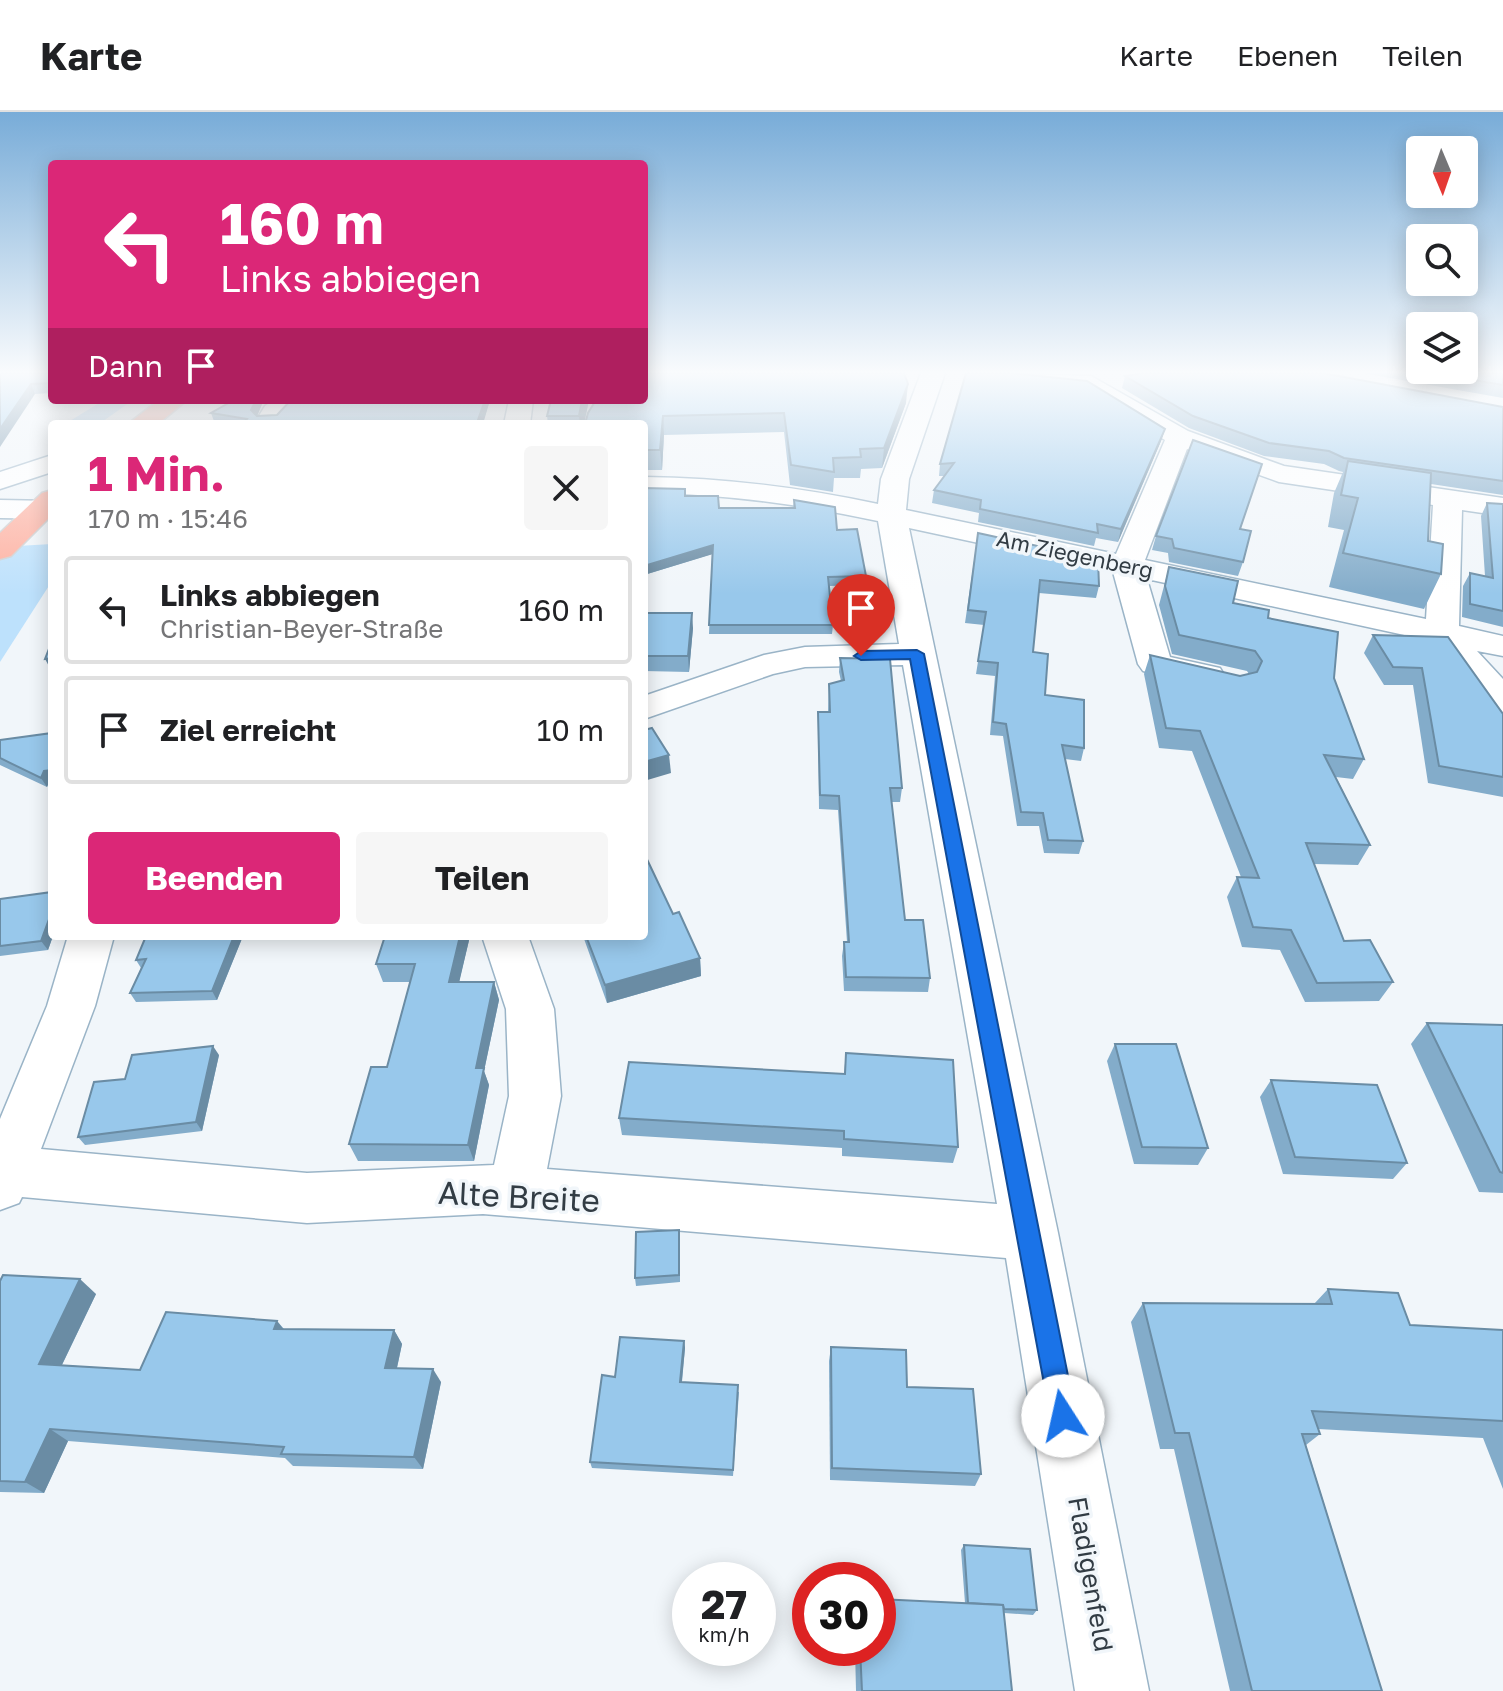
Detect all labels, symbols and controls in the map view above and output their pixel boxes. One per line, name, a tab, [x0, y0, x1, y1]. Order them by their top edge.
text: Karte	[40, 33, 142, 78]
text: Karte	[1119, 39, 1193, 72]
text: Ebenen	[1237, 39, 1338, 72]
text: Teilen	[1382, 39, 1463, 72]
north arrow	[1406, 136, 1478, 208]
map controls	[1406, 136, 1478, 384]
text: 160 m	[220, 189, 384, 256]
icon: left	[88, 192, 192, 296]
button: search	[1406, 224, 1478, 296]
text: Links abbiegen	[220, 257, 481, 300]
button: layers	[1406, 312, 1478, 384]
icon: arrive	[179, 344, 223, 388]
text: Dann	[88, 348, 163, 384]
text: 1 Min.	[88, 444, 225, 502]
button: close	[524, 446, 608, 530]
text: 170 m · 15:46	[88, 503, 248, 534]
street label: Am Ziegenberg	[994, 524, 1156, 584]
pin	[827, 574, 895, 656]
text: Links abbiegen	[160, 577, 380, 613]
icon: arrive	[839, 586, 883, 630]
icon: left	[92, 588, 136, 632]
text: 160 m	[519, 592, 604, 628]
text: Christian-Beyer-Straße	[160, 613, 443, 644]
icon: arrive	[92, 708, 136, 752]
text: Ziel erreicht	[160, 712, 336, 748]
text: 10 m	[537, 712, 604, 748]
button: Beenden	[88, 832, 340, 924]
button: Teilen	[356, 832, 608, 924]
street label: Alte Breite	[437, 1173, 601, 1219]
position arrow	[1021, 1374, 1105, 1458]
street label: Fladigenfeld	[1062, 1494, 1120, 1654]
speed limit sign: 30	[792, 1562, 896, 1666]
text: 27	[701, 1580, 747, 1628]
text: km/h	[699, 1622, 749, 1646]

